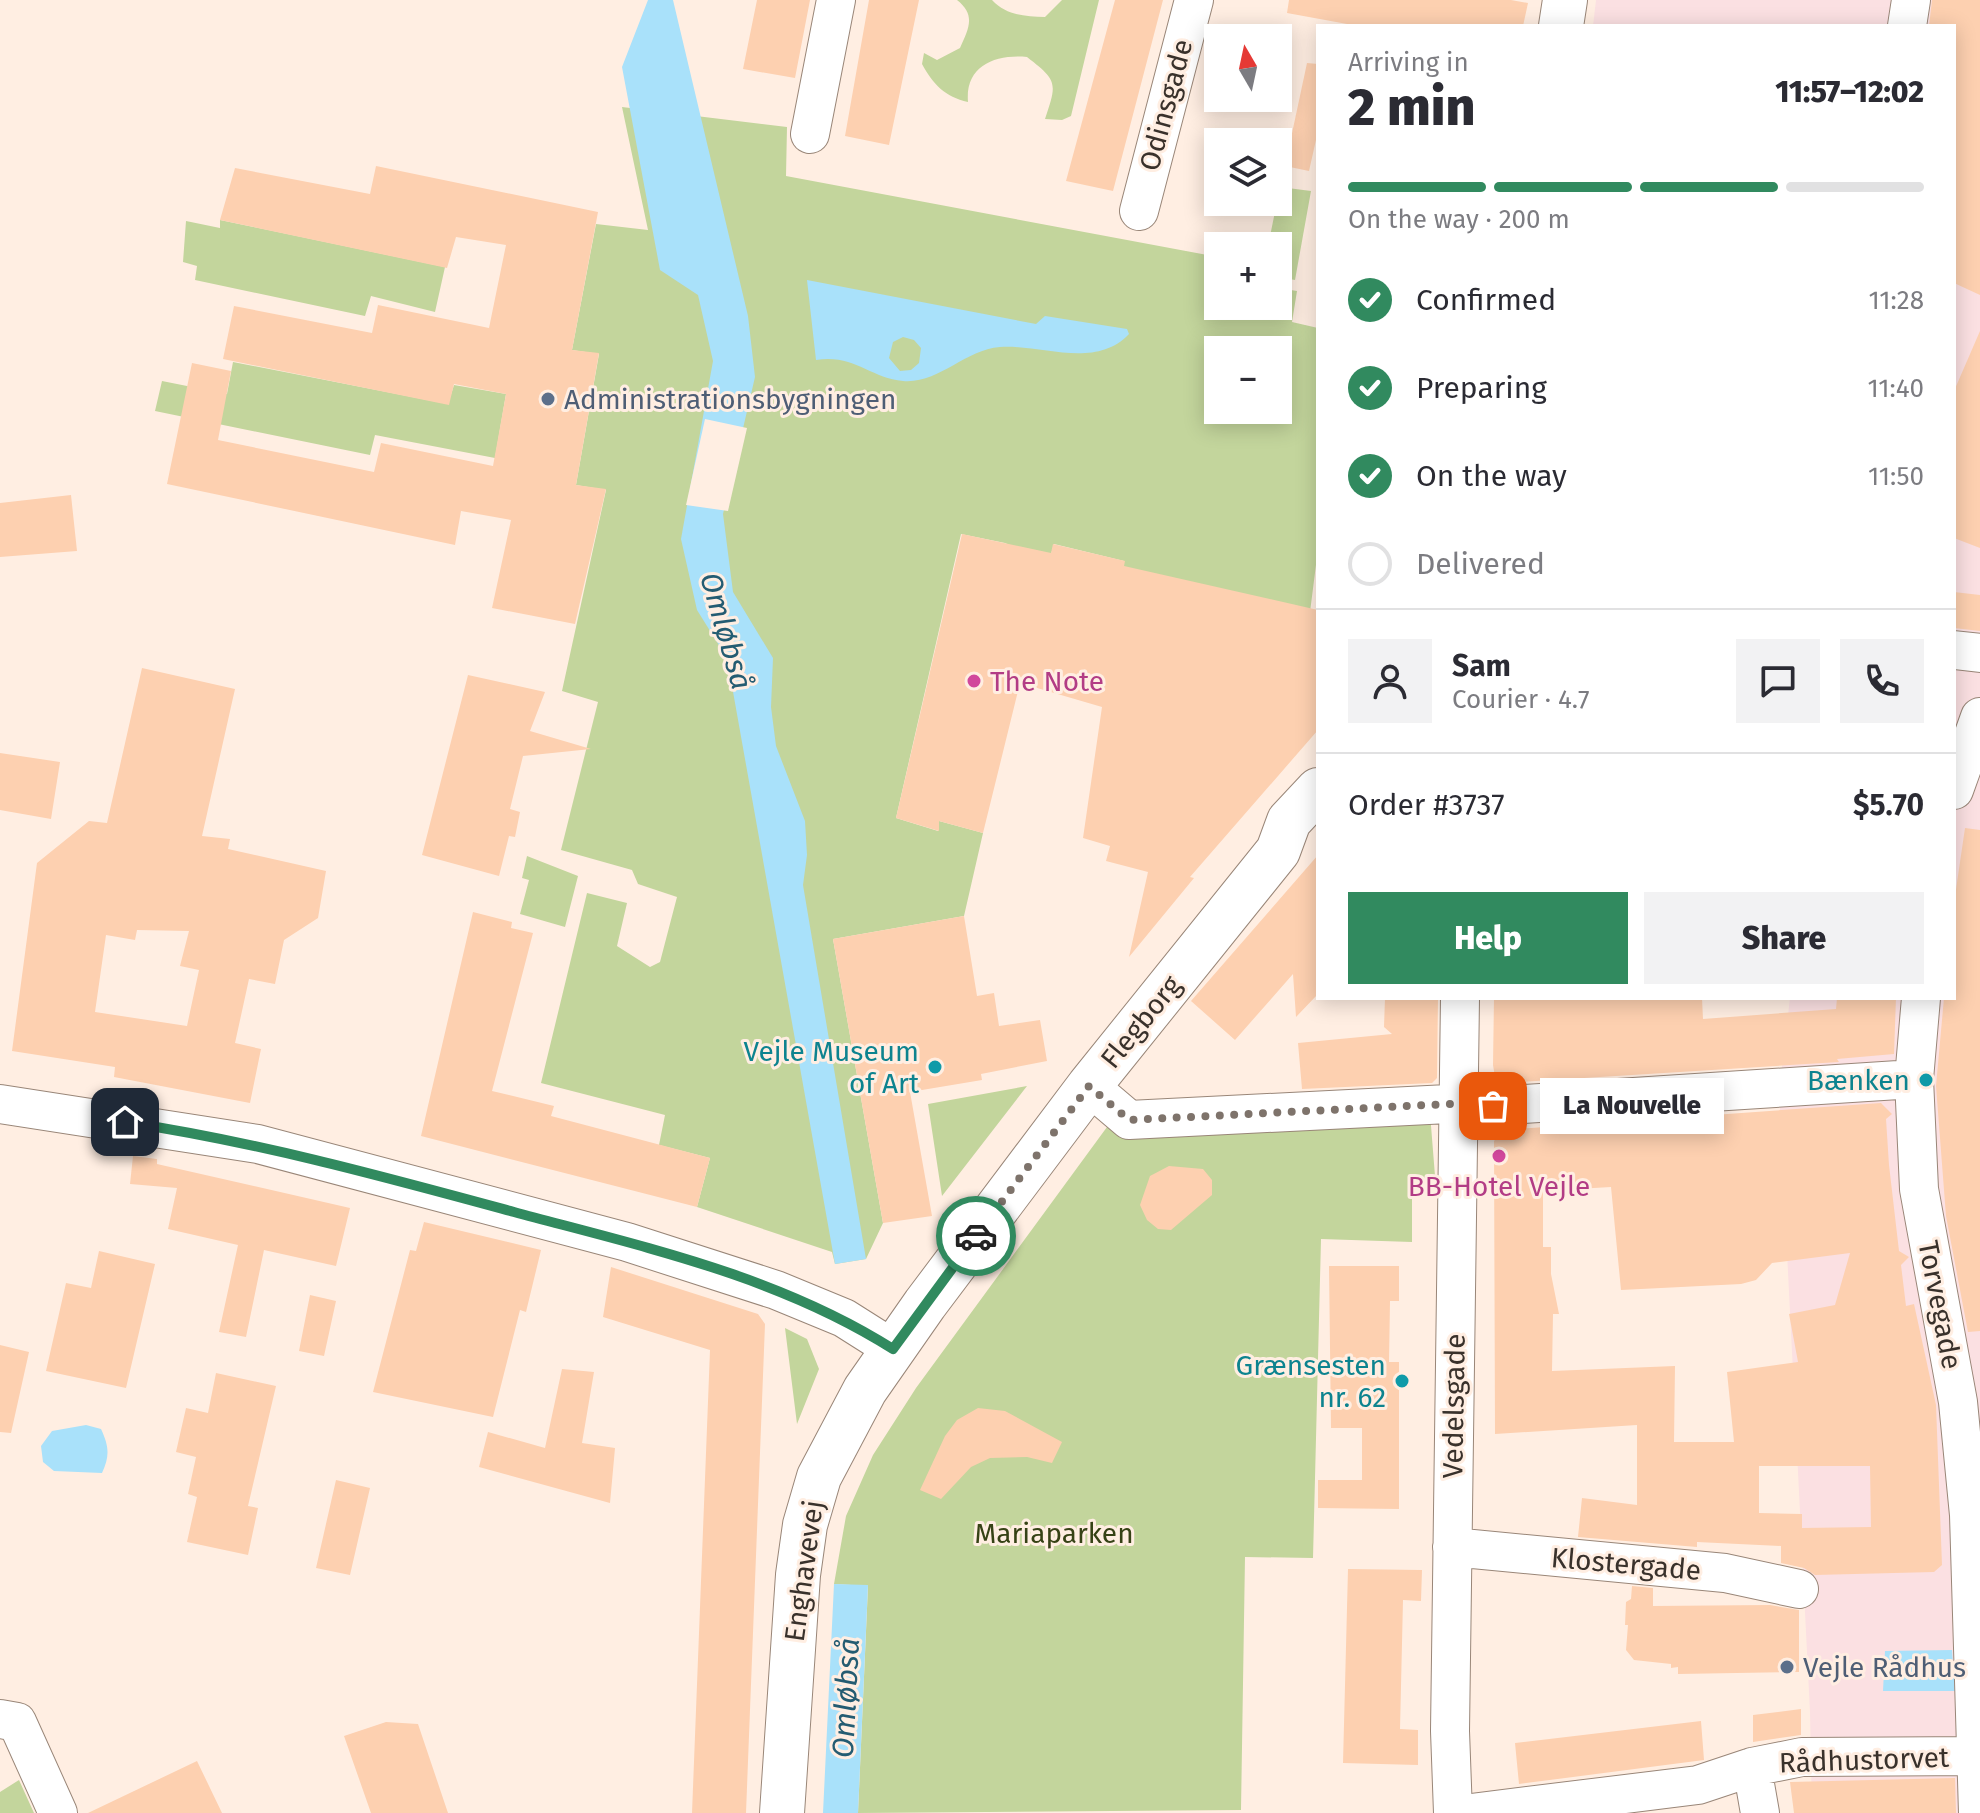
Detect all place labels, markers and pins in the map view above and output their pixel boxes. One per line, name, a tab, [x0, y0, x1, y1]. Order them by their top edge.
place label: Administrationsbygningen	[564, 383, 896, 416]
marker: Administrationsbygningen	[539, 390, 557, 408]
place label: The Note	[990, 665, 1104, 698]
marker: The Note	[965, 672, 983, 690]
place label: Vejle Museum of Art	[744, 1035, 920, 1100]
marker: Vejle Museum of Art	[926, 1058, 944, 1076]
place label: Bænken	[1807, 1064, 1910, 1097]
marker: Bænken	[1917, 1071, 1935, 1089]
pin	[1459, 1072, 1527, 1140]
callout: La Nouvelle	[1541, 1078, 1725, 1134]
pin	[91, 1088, 159, 1156]
marker: BB-Hotel Vejle	[1490, 1147, 1508, 1165]
place label: BB-Hotel Vejle	[1408, 1170, 1590, 1203]
place label: Grænsesten nr. 62	[1236, 1349, 1386, 1414]
marker: Grænsesten nr. 62	[1393, 1372, 1411, 1390]
place label: Vejle Rådhus	[1803, 1651, 1966, 1684]
marker: Vejle Rådhus	[1778, 1658, 1796, 1676]

